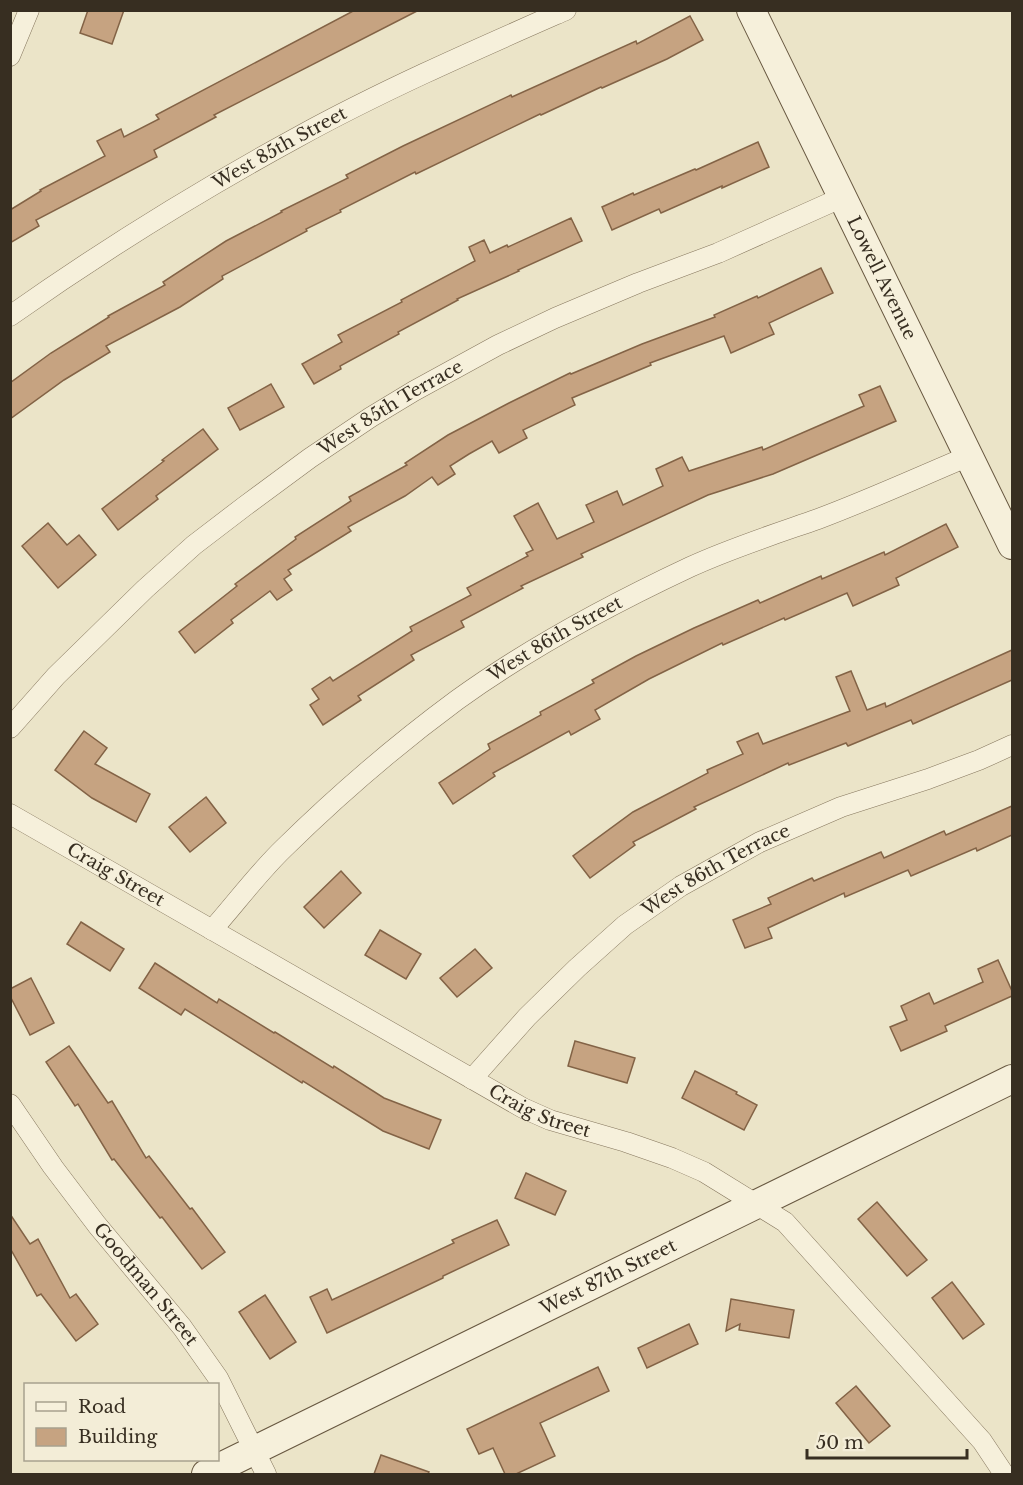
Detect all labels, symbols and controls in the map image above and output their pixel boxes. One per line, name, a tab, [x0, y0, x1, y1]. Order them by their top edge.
street label: West 85th Street	[208, 102, 351, 194]
street label: Lowell Avenue	[842, 213, 921, 343]
street label: West 85th Terrace	[314, 355, 467, 461]
street label: West 86th Street	[483, 591, 626, 687]
street label: West 86th Terrace	[637, 819, 793, 921]
street label: Craig Street	[63, 838, 169, 911]
street label: Craig Street	[485, 1080, 593, 1142]
street label: Goodman Street	[89, 1218, 203, 1350]
street label: West 87th Street	[536, 1234, 680, 1320]
legend	[24, 1383, 219, 1461]
text: Road	[78, 1396, 126, 1418]
scale bar	[807, 1422, 968, 1460]
text: Building	[78, 1426, 157, 1448]
text: 50 m	[816, 1432, 864, 1454]

